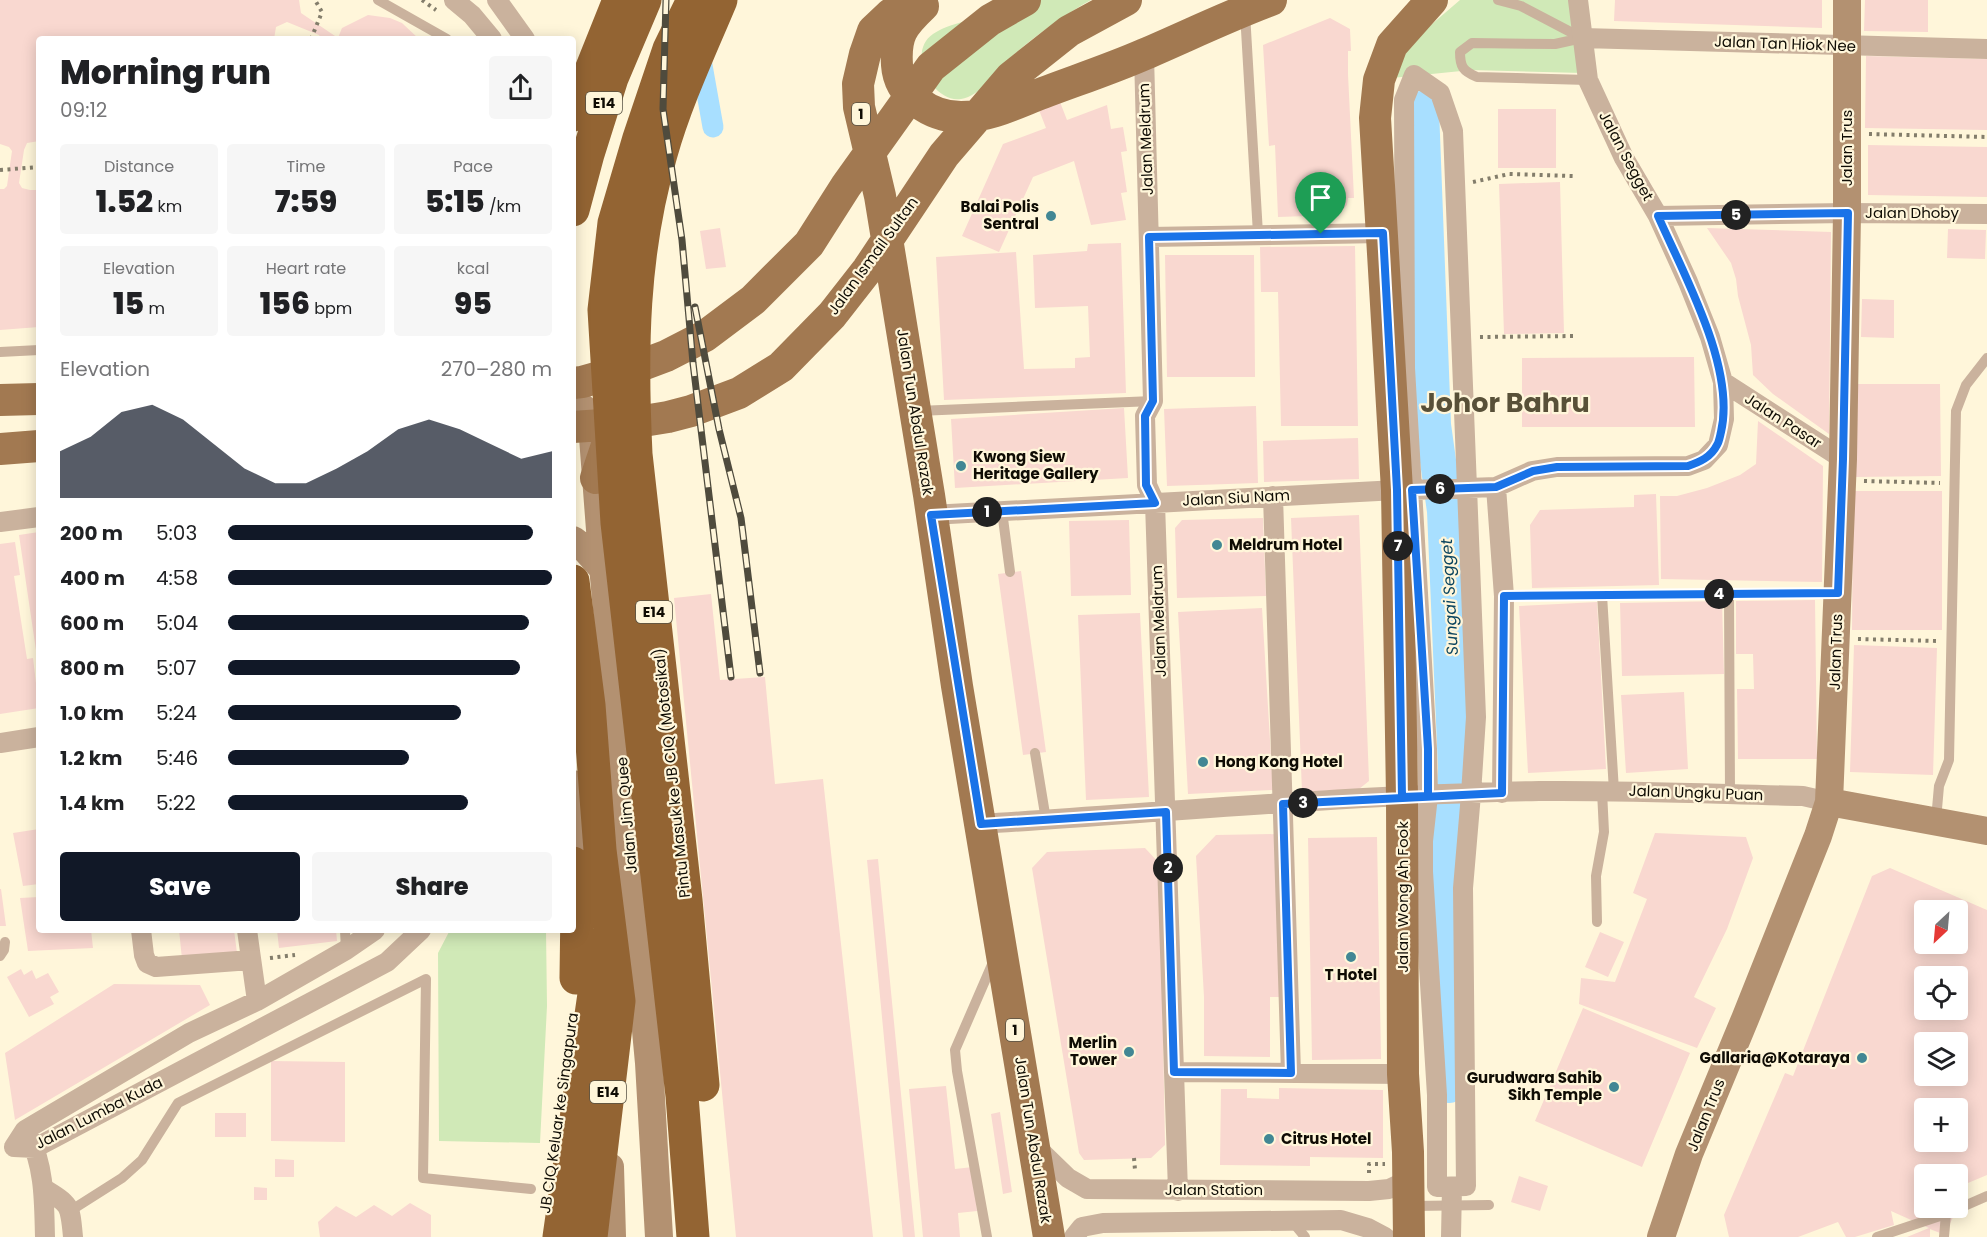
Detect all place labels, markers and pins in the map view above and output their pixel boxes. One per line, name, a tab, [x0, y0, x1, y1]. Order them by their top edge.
pin	[1295, 172, 1346, 234]
place label: Balai Polis Sentral	[961, 196, 1039, 234]
pin: 5	[1721, 200, 1751, 230]
marker: Balai Polis Sentral	[1044, 209, 1058, 223]
place label: Kwong Siew Heritage Gallery	[973, 446, 1099, 484]
marker: Kwong Siew Heritage Gallery	[954, 459, 968, 473]
pin: 6	[1425, 474, 1455, 504]
pin: 1	[972, 497, 1002, 527]
pin: 7	[1383, 531, 1413, 561]
place label: Meldrum Hotel	[1229, 534, 1343, 555]
marker: Meldrum Hotel	[1210, 538, 1224, 552]
pin: 4	[1704, 579, 1734, 609]
place label: Hong Kong Hotel	[1215, 751, 1343, 772]
marker: Hong Kong Hotel	[1196, 755, 1210, 769]
pin: 3	[1288, 788, 1318, 818]
pin: 2	[1153, 853, 1183, 883]
marker: T Hotel	[1344, 950, 1358, 964]
place label: T Hotel	[1325, 964, 1377, 985]
place label: Merlin Tower	[1069, 1032, 1118, 1070]
marker: Merlin Tower	[1122, 1045, 1136, 1059]
place label: Gallaria@Kotaraya	[1700, 1047, 1850, 1068]
marker: Gallaria@Kotaraya	[1855, 1051, 1869, 1065]
place label: Gurudwara Sahib Sikh Temple	[1467, 1067, 1602, 1105]
marker: Gurudwara Sahib Sikh Temple	[1607, 1080, 1621, 1094]
place label: Citrus Hotel	[1281, 1128, 1371, 1149]
marker: Citrus Hotel	[1262, 1132, 1276, 1146]

